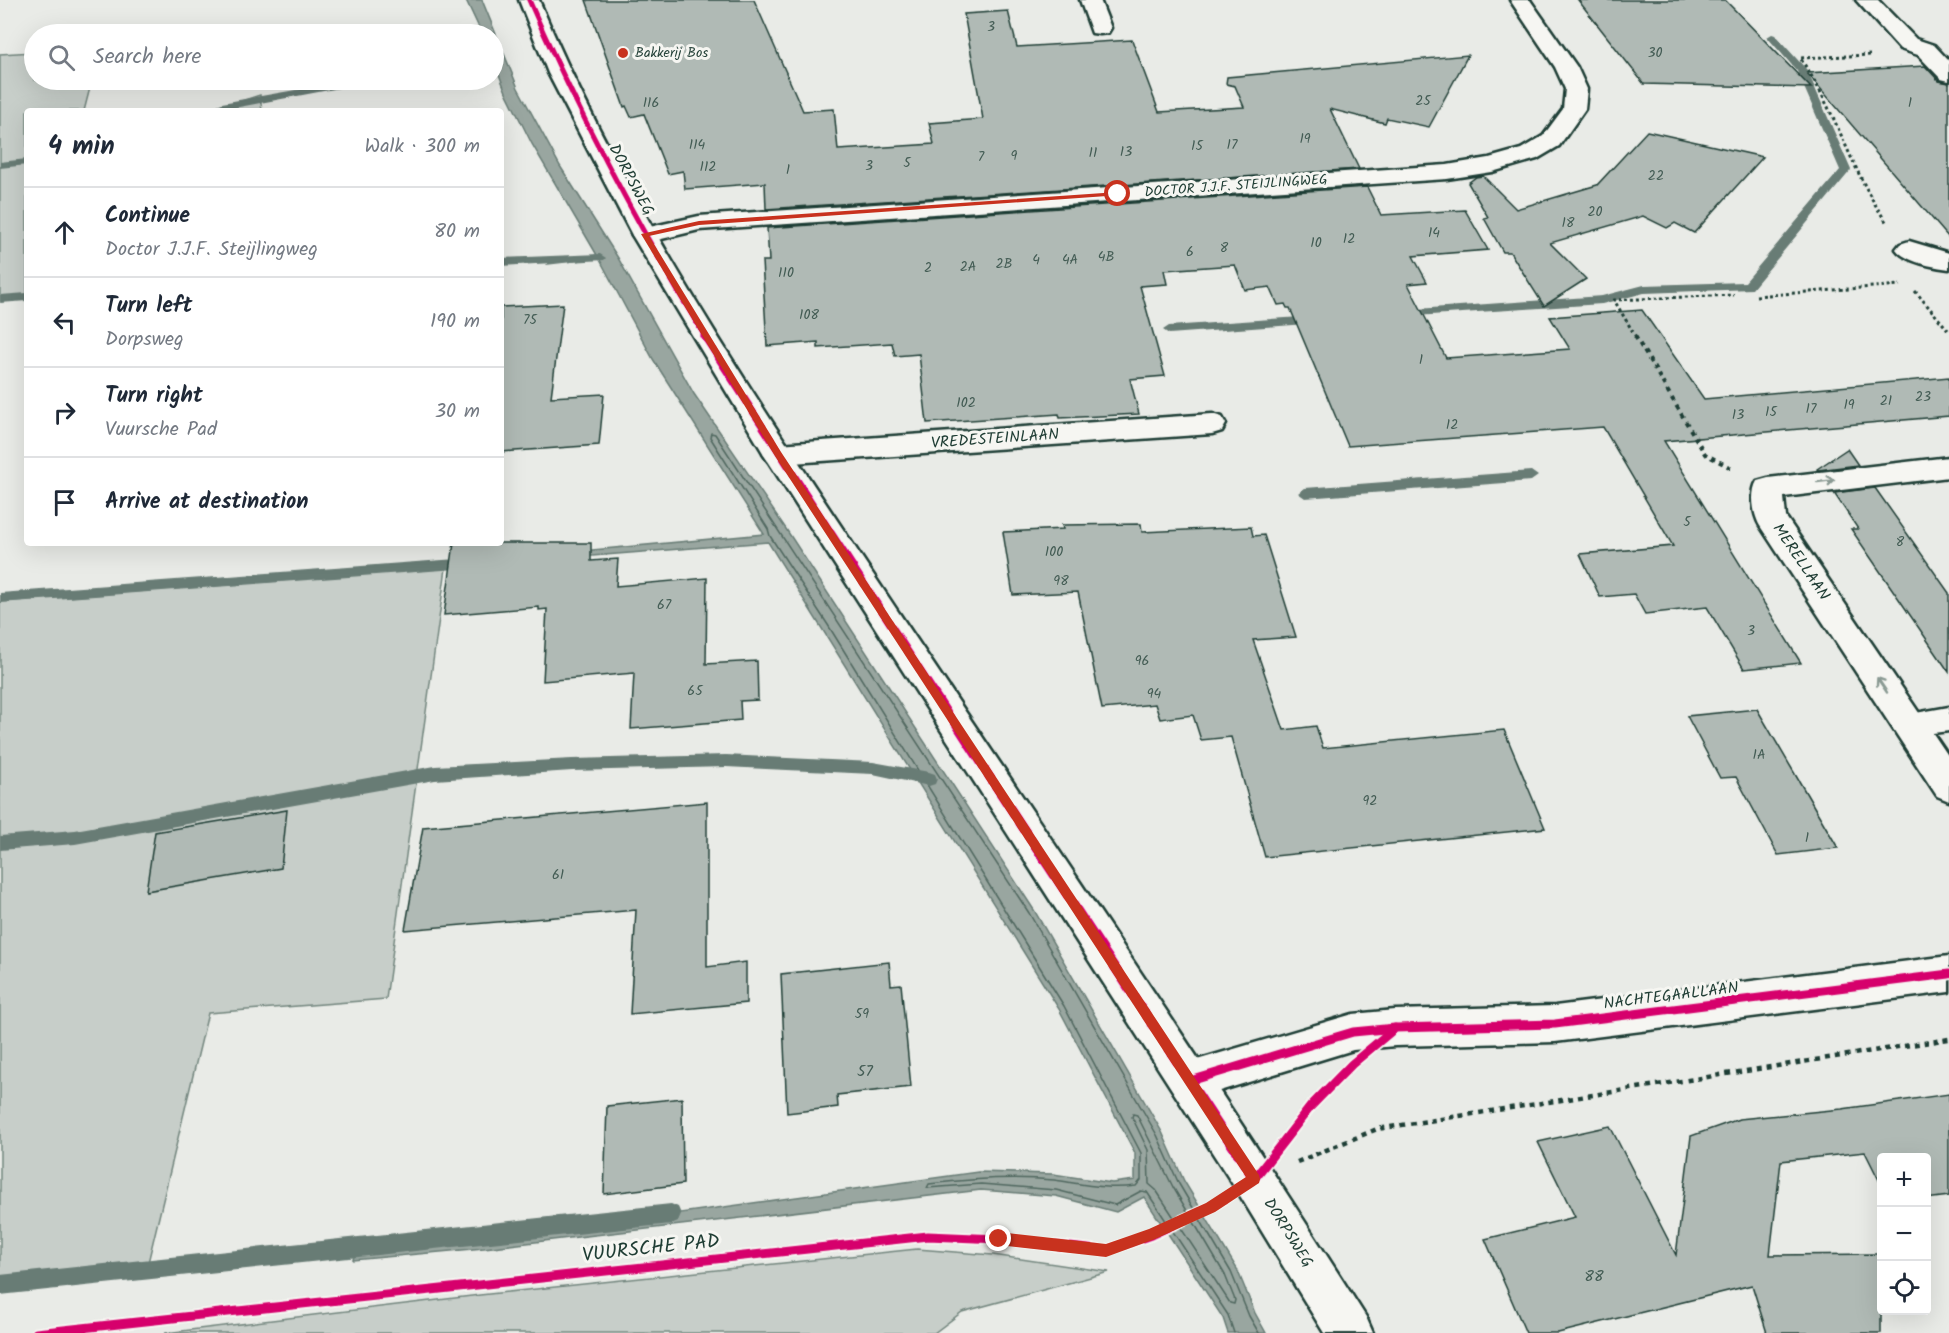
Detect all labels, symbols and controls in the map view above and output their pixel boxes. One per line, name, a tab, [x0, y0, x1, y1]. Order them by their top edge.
house number: 3	[987, 16, 995, 38]
search box	[24, 24, 504, 90]
text: Search here	[93, 40, 201, 75]
icon: search	[45, 41, 78, 74]
place label: Bakkerij Bos	[635, 42, 708, 64]
house number: 30	[1648, 42, 1663, 64]
marker: Bakkerij Bos	[616, 46, 630, 60]
house number: 25	[1415, 90, 1432, 112]
house number: 116	[643, 92, 659, 114]
house number: 1	[1908, 92, 1912, 114]
text: 4 min	[48, 126, 115, 168]
house number: 19	[1299, 128, 1311, 150]
text: Walk · 300 m	[365, 131, 480, 163]
house number: 114	[689, 134, 706, 156]
house number: 17	[1227, 134, 1238, 156]
house number: 15	[1191, 135, 1204, 157]
street label: DORPSWEG	[602, 140, 660, 220]
house number: 13	[1120, 141, 1132, 163]
house number: 11	[1089, 142, 1097, 164]
house number: 9	[1011, 145, 1018, 167]
house number: 7	[978, 146, 985, 168]
house number: 5	[903, 152, 912, 174]
house number: 3	[865, 155, 873, 177]
house number: 112	[700, 156, 716, 178]
house number: 1	[786, 159, 790, 181]
house number: 22	[1648, 165, 1664, 187]
street label: DOCTOR J.J.F. STEIJLINGWEG	[1144, 169, 1328, 203]
route start	[1104, 180, 1130, 206]
text: Continue	[105, 199, 190, 234]
house number: 20	[1587, 201, 1603, 223]
house number: 18	[1562, 212, 1575, 234]
icon: ahead	[48, 216, 81, 249]
text: 80 m	[434, 216, 480, 248]
house number: 14	[1428, 222, 1440, 244]
house number: 12	[1343, 228, 1355, 250]
house number: 10	[1310, 232, 1322, 254]
text: Doctor J.J.F. Steijlingweg	[105, 234, 318, 266]
house number: 8	[1220, 237, 1229, 259]
house number: 6	[1186, 241, 1194, 263]
house number: 4B	[1098, 246, 1114, 268]
house number: 4	[1032, 249, 1040, 271]
house number: 4A	[1062, 249, 1078, 271]
house number: 2B	[995, 253, 1013, 275]
house number: 2A	[960, 256, 976, 278]
house number: 2	[924, 257, 932, 279]
house number: 110	[778, 262, 794, 284]
text: Turn left	[105, 289, 192, 324]
house number: 108	[799, 304, 819, 326]
icon: left	[48, 306, 81, 339]
text: 190 m	[430, 306, 480, 338]
house number: 75	[523, 309, 538, 331]
text: Dorpsweg	[105, 324, 184, 356]
house number: 1	[1419, 349, 1423, 371]
text: Turn right	[105, 379, 203, 414]
house number: 23	[1915, 386, 1931, 408]
house number: 21	[1880, 390, 1892, 412]
house number: 102	[956, 392, 976, 414]
house number: 19	[1843, 394, 1855, 416]
icon: right	[48, 396, 81, 429]
text: 30 m	[435, 396, 480, 428]
house number: 17	[1806, 398, 1817, 420]
house number: 15	[1765, 401, 1778, 423]
house number: 13	[1732, 404, 1744, 426]
text: Vuursche Pad	[105, 414, 217, 446]
house number: 12	[1446, 414, 1458, 436]
street label: VREDESTEINLAAN	[930, 422, 1060, 456]
one-way arrow	[1815, 475, 1835, 486]
text: Arrive at destination	[105, 485, 308, 520]
icon: arrive	[48, 486, 81, 519]
house number: 5	[1683, 511, 1692, 533]
street label: MERELLAAN	[1766, 518, 1836, 606]
house number: 8	[1896, 531, 1905, 553]
house number: 100	[1045, 541, 1063, 563]
house number: 98	[1053, 570, 1069, 592]
house number: 67	[657, 594, 672, 616]
house number: 3	[1747, 620, 1755, 642]
house number: 96	[1135, 650, 1149, 672]
one-way arrow	[1876, 677, 1888, 693]
house number: 65	[687, 680, 704, 702]
house number: 94	[1147, 683, 1162, 705]
house number: 1A	[1753, 744, 1765, 766]
house number: 92	[1363, 790, 1377, 812]
house number: 1	[1805, 827, 1809, 849]
house number: 61	[552, 864, 564, 886]
street label: NACHTEGAALLAAN	[1602, 975, 1740, 1017]
house number: 59	[855, 1003, 869, 1025]
house number: 57	[857, 1059, 874, 1084]
map controls	[1877, 1153, 1931, 1315]
button: +	[1877, 1153, 1931, 1207]
street label: DORPSWEG	[1257, 1193, 1319, 1273]
button: −	[1877, 1207, 1931, 1261]
route end	[985, 1225, 1011, 1251]
street label: VUURSCHE PAD	[581, 1226, 721, 1272]
button: locate	[1877, 1261, 1931, 1315]
house number: 88	[1584, 1264, 1604, 1289]

